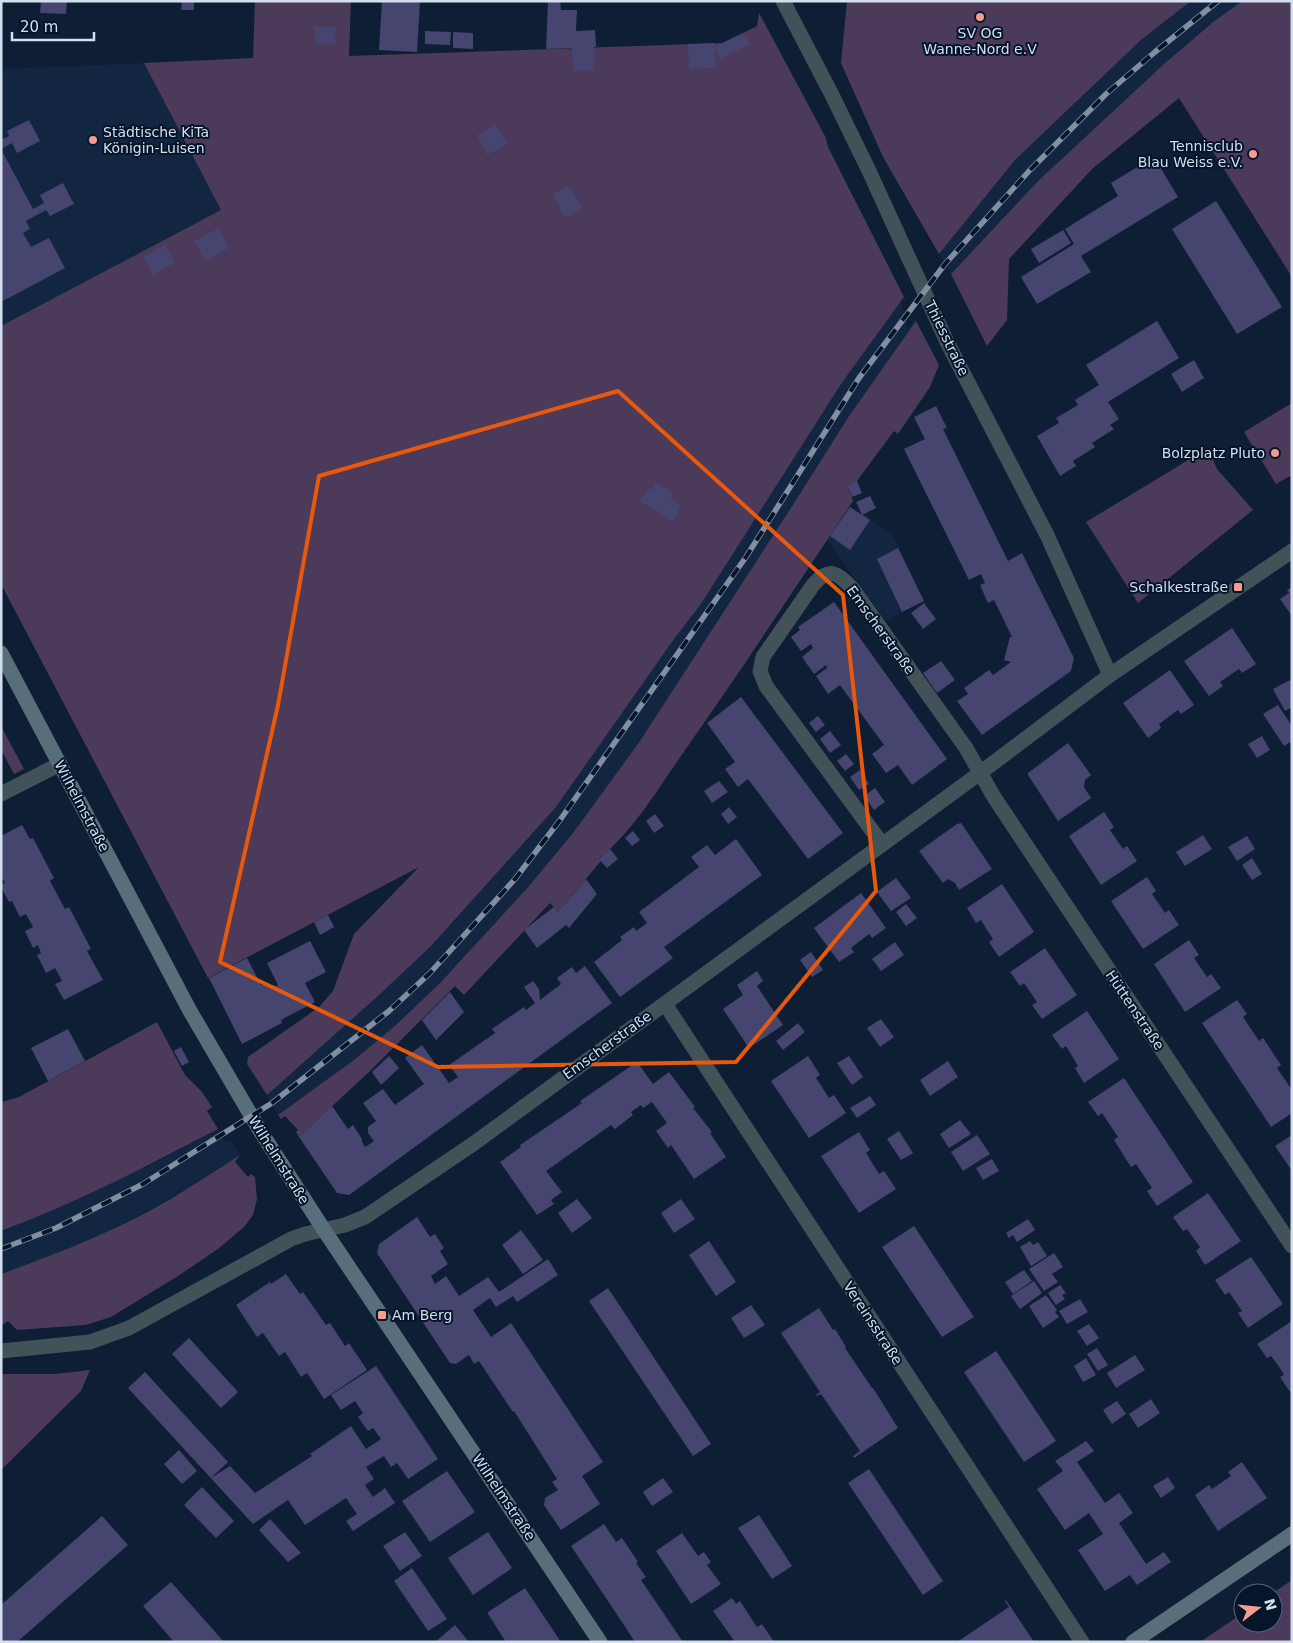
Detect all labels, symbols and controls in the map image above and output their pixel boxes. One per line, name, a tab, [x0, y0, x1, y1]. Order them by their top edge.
scale bar	[12, 10, 95, 42]
marker: SV OG Wanne-Nord e.V	[974, 11, 986, 23]
text: 20 m	[20, 18, 58, 36]
place label: SV OG Wanne-Nord e.V	[923, 25, 1037, 57]
place label: Städtische KiTa Königin-Luisen	[103, 124, 209, 156]
marker: Städtische KiTa Königin-Luisen	[87, 134, 99, 146]
place label: Tennisclub Blau Weiss e.V.	[1138, 138, 1243, 170]
marker: Tennisclub Blau Weiss e.V.	[1247, 148, 1259, 160]
street label: Thiesstraße	[921, 297, 972, 378]
place label: Bolzplatz Pluto	[1162, 445, 1265, 461]
marker: Bolzplatz Pluto	[1269, 447, 1281, 459]
place label: Schalkestraße	[1129, 579, 1228, 595]
marker: Schalkestraße	[1232, 581, 1244, 593]
street label: Emscherstraße	[844, 583, 918, 677]
street label: Wilhelmstraße	[51, 758, 113, 854]
street label: Hüttenstraße	[1103, 967, 1167, 1053]
street label: Emscherstraße	[560, 1008, 654, 1082]
street label: Wilhelmstraße	[245, 1113, 313, 1207]
street label: Vereinsstraße	[840, 1278, 906, 1368]
place label: Am Berg	[392, 1307, 452, 1323]
marker: Am Berg	[376, 1309, 388, 1321]
street label: Wilhelmstraße	[469, 1451, 539, 1543]
north arrow	[1233, 1583, 1283, 1633]
text: N	[1261, 1597, 1280, 1612]

